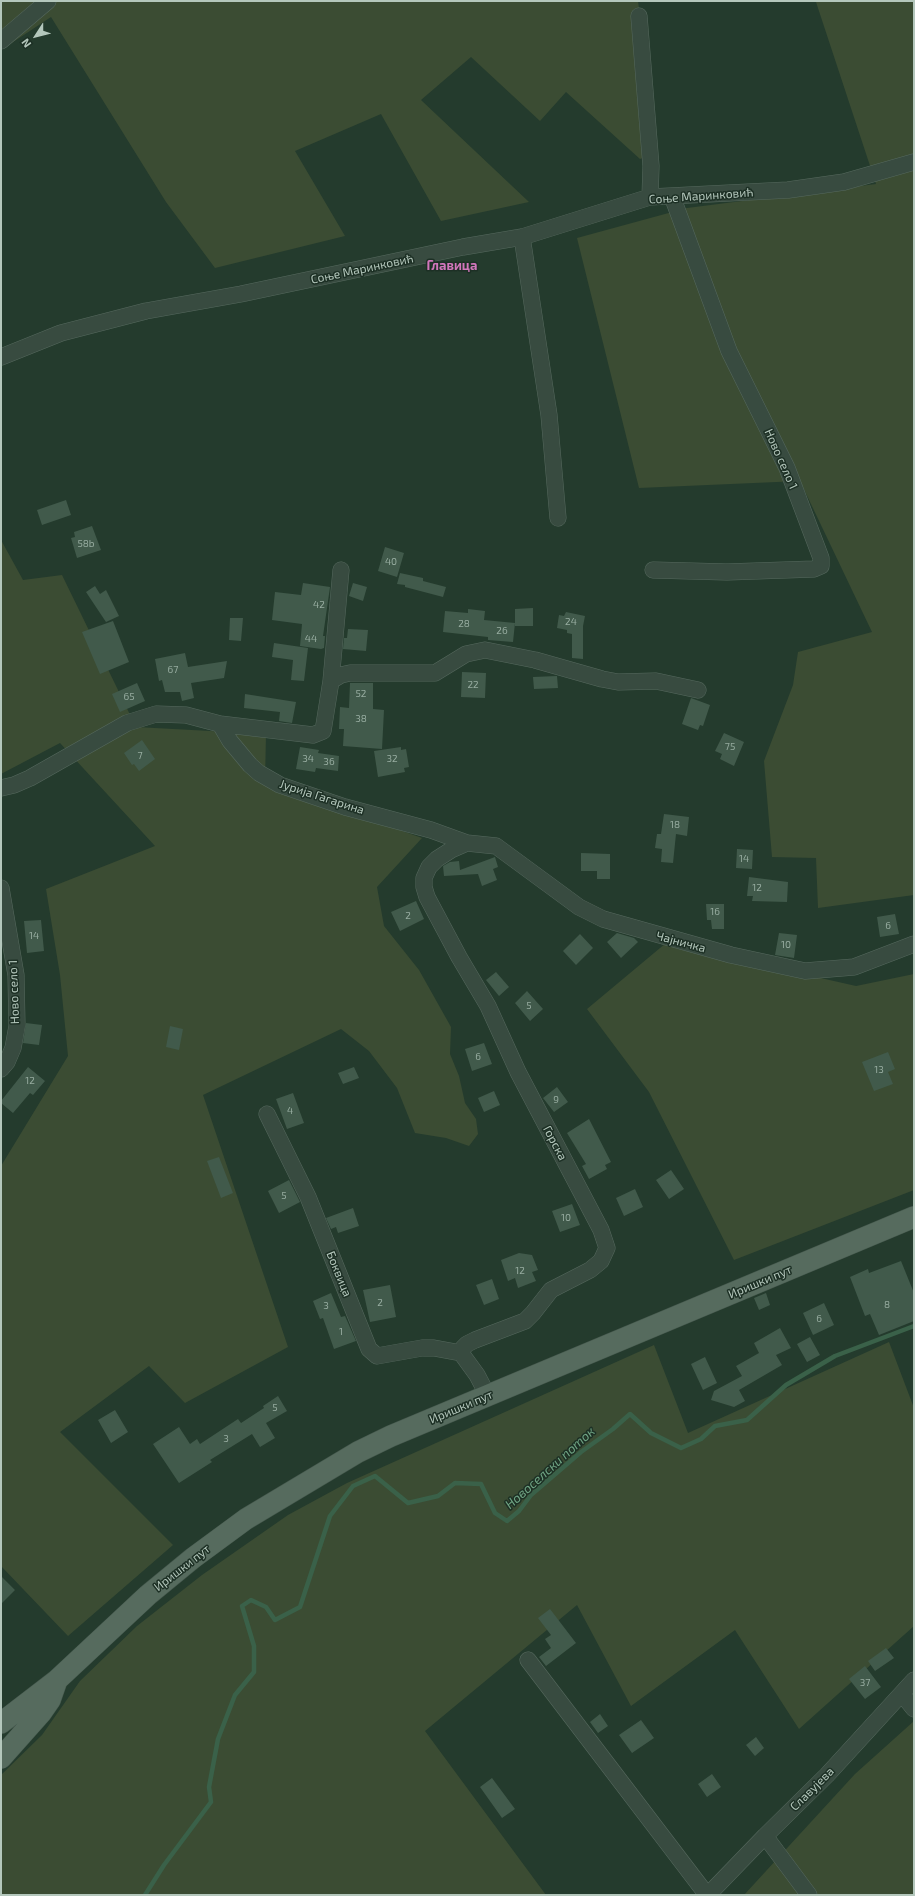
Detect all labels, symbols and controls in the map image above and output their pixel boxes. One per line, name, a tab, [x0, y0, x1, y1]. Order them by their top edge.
north arrow	[16, 16, 56, 56]
text: N	[18, 36, 33, 50]
street label: Соње Маринковић	[648, 185, 754, 207]
street label: Соње Маринковић	[309, 251, 415, 287]
district label: Главица	[427, 258, 477, 274]
street label: Ново село 1	[761, 427, 801, 491]
house number: 58b	[77, 538, 95, 550]
house number: 40	[385, 556, 397, 568]
house number: 42	[313, 599, 325, 611]
house number: 24	[565, 616, 577, 628]
house number: 28	[458, 618, 470, 630]
house number: 26	[496, 625, 508, 637]
house number: 44	[305, 633, 317, 645]
house number: 67	[168, 664, 178, 676]
house number: 22	[467, 679, 479, 691]
house number: 52	[356, 688, 366, 700]
house number: 65	[123, 691, 135, 703]
house number: 38	[355, 713, 367, 725]
house number: 75	[725, 741, 735, 753]
house number: 7	[137, 750, 143, 762]
house number: 34	[302, 753, 314, 765]
house number: 32	[386, 753, 398, 765]
house number: 36	[323, 756, 335, 768]
street label: Јурија Гагарина	[278, 777, 366, 817]
house number: 18	[670, 819, 680, 831]
house number: 14	[739, 853, 749, 865]
house number: 12	[752, 882, 762, 894]
house number: 16	[710, 906, 720, 918]
house number: 2	[405, 910, 411, 922]
house number: 6	[885, 920, 891, 932]
street label: Чајничка	[655, 928, 707, 956]
house number: 14	[29, 930, 39, 942]
house number: 10	[781, 939, 791, 951]
street label: Ново село 1	[6, 960, 22, 1024]
house number: 5	[526, 1000, 532, 1012]
house number: 6	[475, 1051, 481, 1063]
house number: 13	[874, 1064, 884, 1076]
house number: 12	[25, 1075, 35, 1087]
house number: 9	[553, 1094, 559, 1106]
house number: 4	[287, 1105, 293, 1117]
street label: Горска	[540, 1123, 570, 1163]
house number: 5	[281, 1190, 287, 1202]
house number: 10	[561, 1212, 571, 1224]
street label: Боквица	[323, 1249, 355, 1299]
street label: Иришки пут	[726, 1262, 794, 1302]
house number: 12	[515, 1265, 525, 1277]
house number: 2	[377, 1297, 383, 1309]
house number: 8	[884, 1299, 890, 1311]
house number: 3	[323, 1300, 329, 1312]
house number: 6	[816, 1313, 822, 1325]
house number: 1	[339, 1326, 343, 1338]
street label: Иришки пут	[427, 1387, 495, 1427]
house number: 5	[272, 1402, 278, 1414]
water label: Новоселски поток	[502, 1424, 598, 1512]
house number: 3	[223, 1433, 229, 1445]
street label: Иришки пут	[151, 1542, 213, 1594]
house number: 37	[860, 1677, 870, 1689]
street label: Славујева	[787, 1764, 837, 1814]

